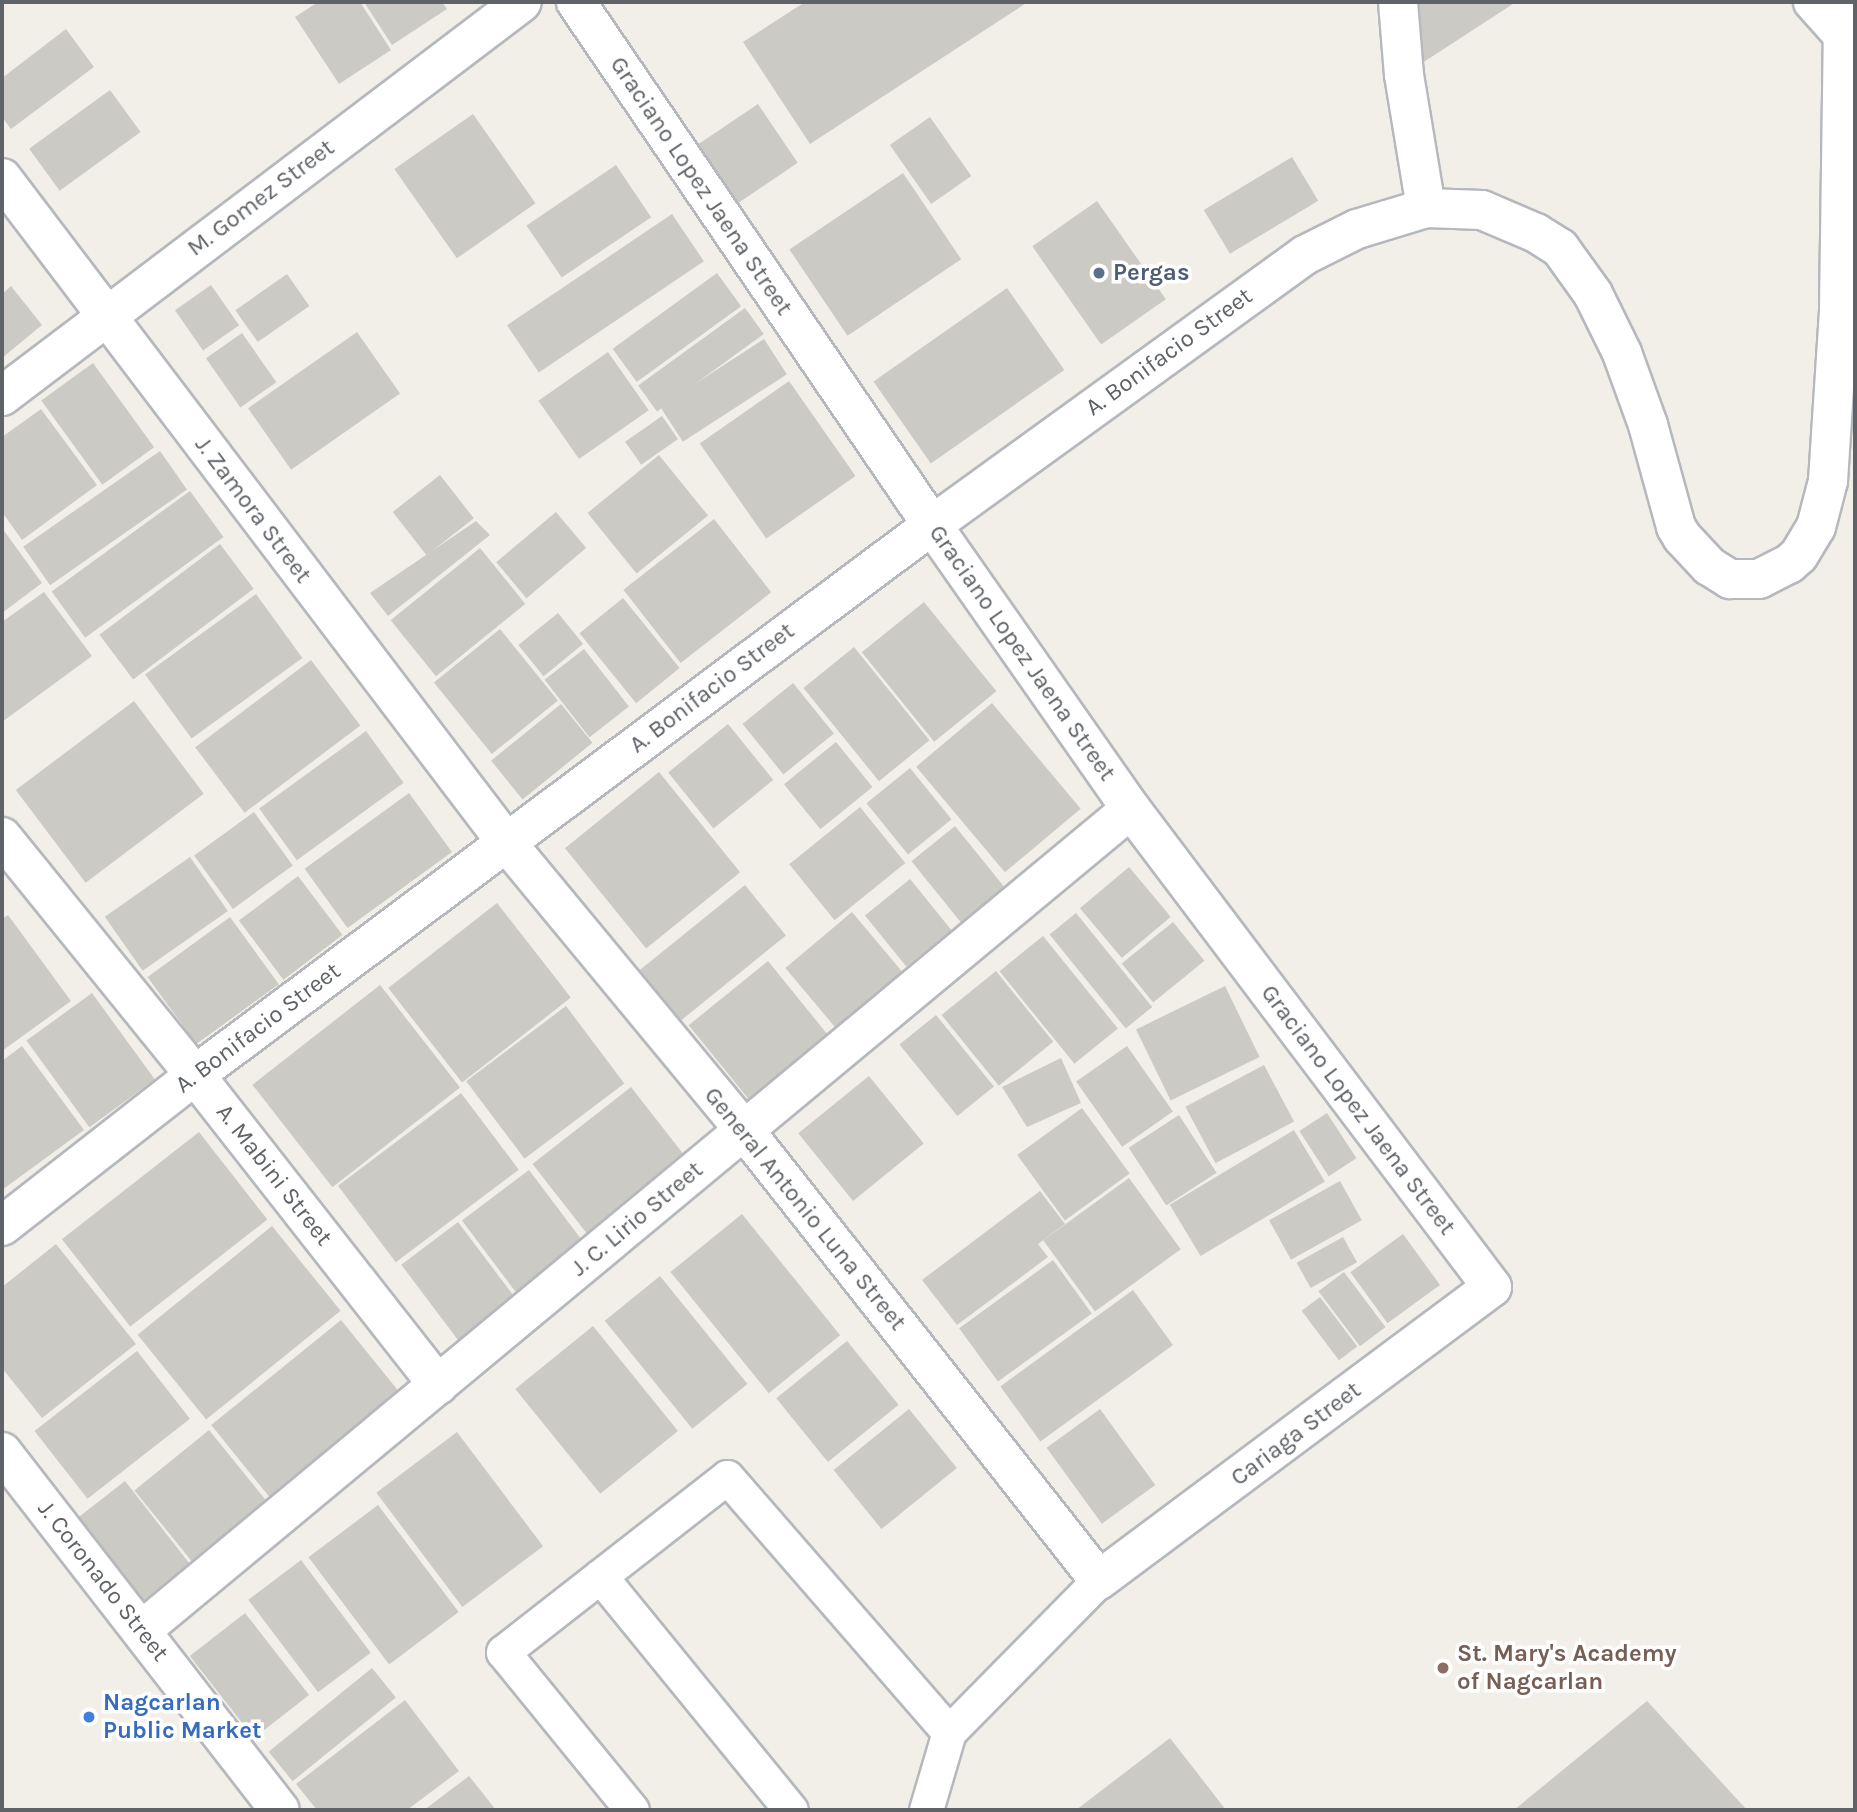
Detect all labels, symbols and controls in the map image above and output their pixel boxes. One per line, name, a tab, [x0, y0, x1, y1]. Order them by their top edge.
street label: Graciano Lopez Jaena Street	[604, 51, 798, 321]
street label: M. Gomez Street	[182, 133, 340, 263]
place label: Pergas	[1113, 259, 1190, 287]
marker: Pergas	[1091, 265, 1107, 281]
street label: A. Bonifacio Street	[1080, 282, 1258, 422]
street label: J. Zamora Street	[189, 431, 317, 589]
street label: Graciano Lopez Jaena Street	[923, 520, 1121, 786]
street label: A. Bonifacio Street	[624, 617, 800, 759]
street label: A. Bonifacio Street	[170, 957, 346, 1099]
street label: Graciano Lopez Jaena Street	[1255, 979, 1461, 1241]
street label: General Antonio Luna Street	[698, 1082, 912, 1336]
street label: A. Mabini Street	[210, 1098, 338, 1252]
street label: J. C. Lirio Street	[565, 1155, 709, 1283]
street label: Cariaga Street	[1225, 1376, 1367, 1492]
street label: J. Coronado Street	[31, 1495, 175, 1667]
place label: St. Mary's Academy of Nagcarlan	[1457, 1640, 1677, 1696]
marker: St. Mary's Academy of Nagcarlan	[1435, 1660, 1451, 1676]
place label: Nagcarlan Public Market	[103, 1689, 262, 1745]
marker: Nagcarlan Public Market	[81, 1709, 97, 1725]

